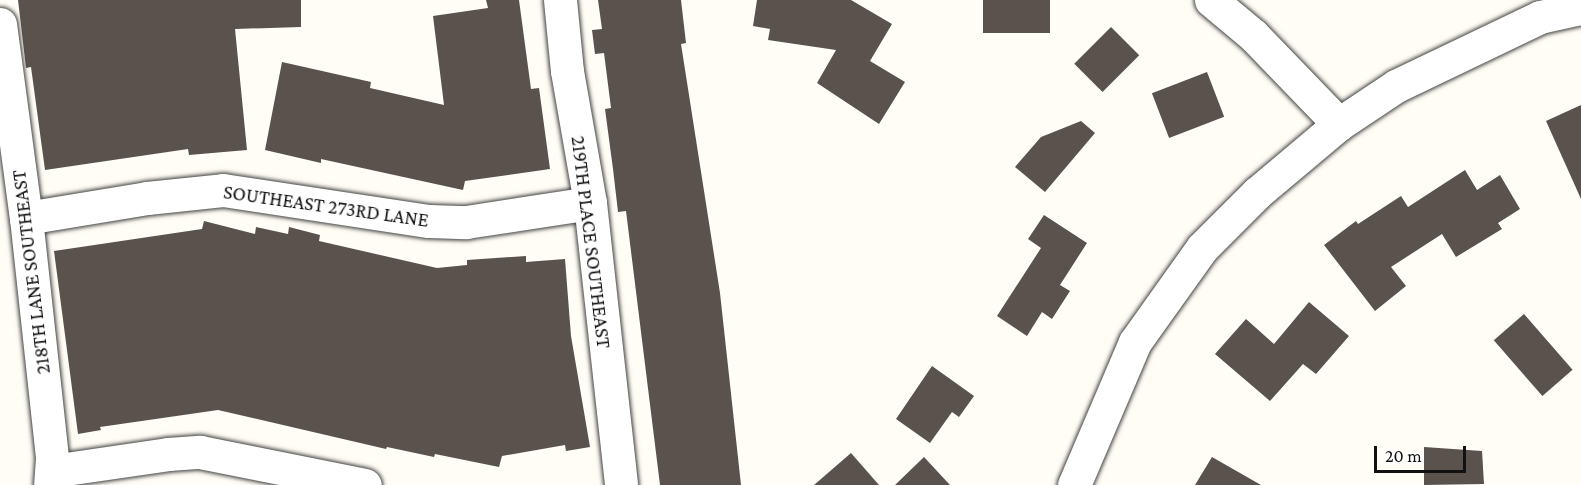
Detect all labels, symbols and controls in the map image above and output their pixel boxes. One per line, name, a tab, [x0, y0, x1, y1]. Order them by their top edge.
street label: 219TH PLACE SOUTHEAST	[566, 134, 616, 350]
street label: 218TH LANE SOUTHEAST	[7, 169, 55, 375]
street label: SOUTHEAST 273RD LANE	[222, 180, 430, 232]
scale bar	[1377, 434, 1468, 472]
text: 20 m	[1385, 446, 1422, 466]

